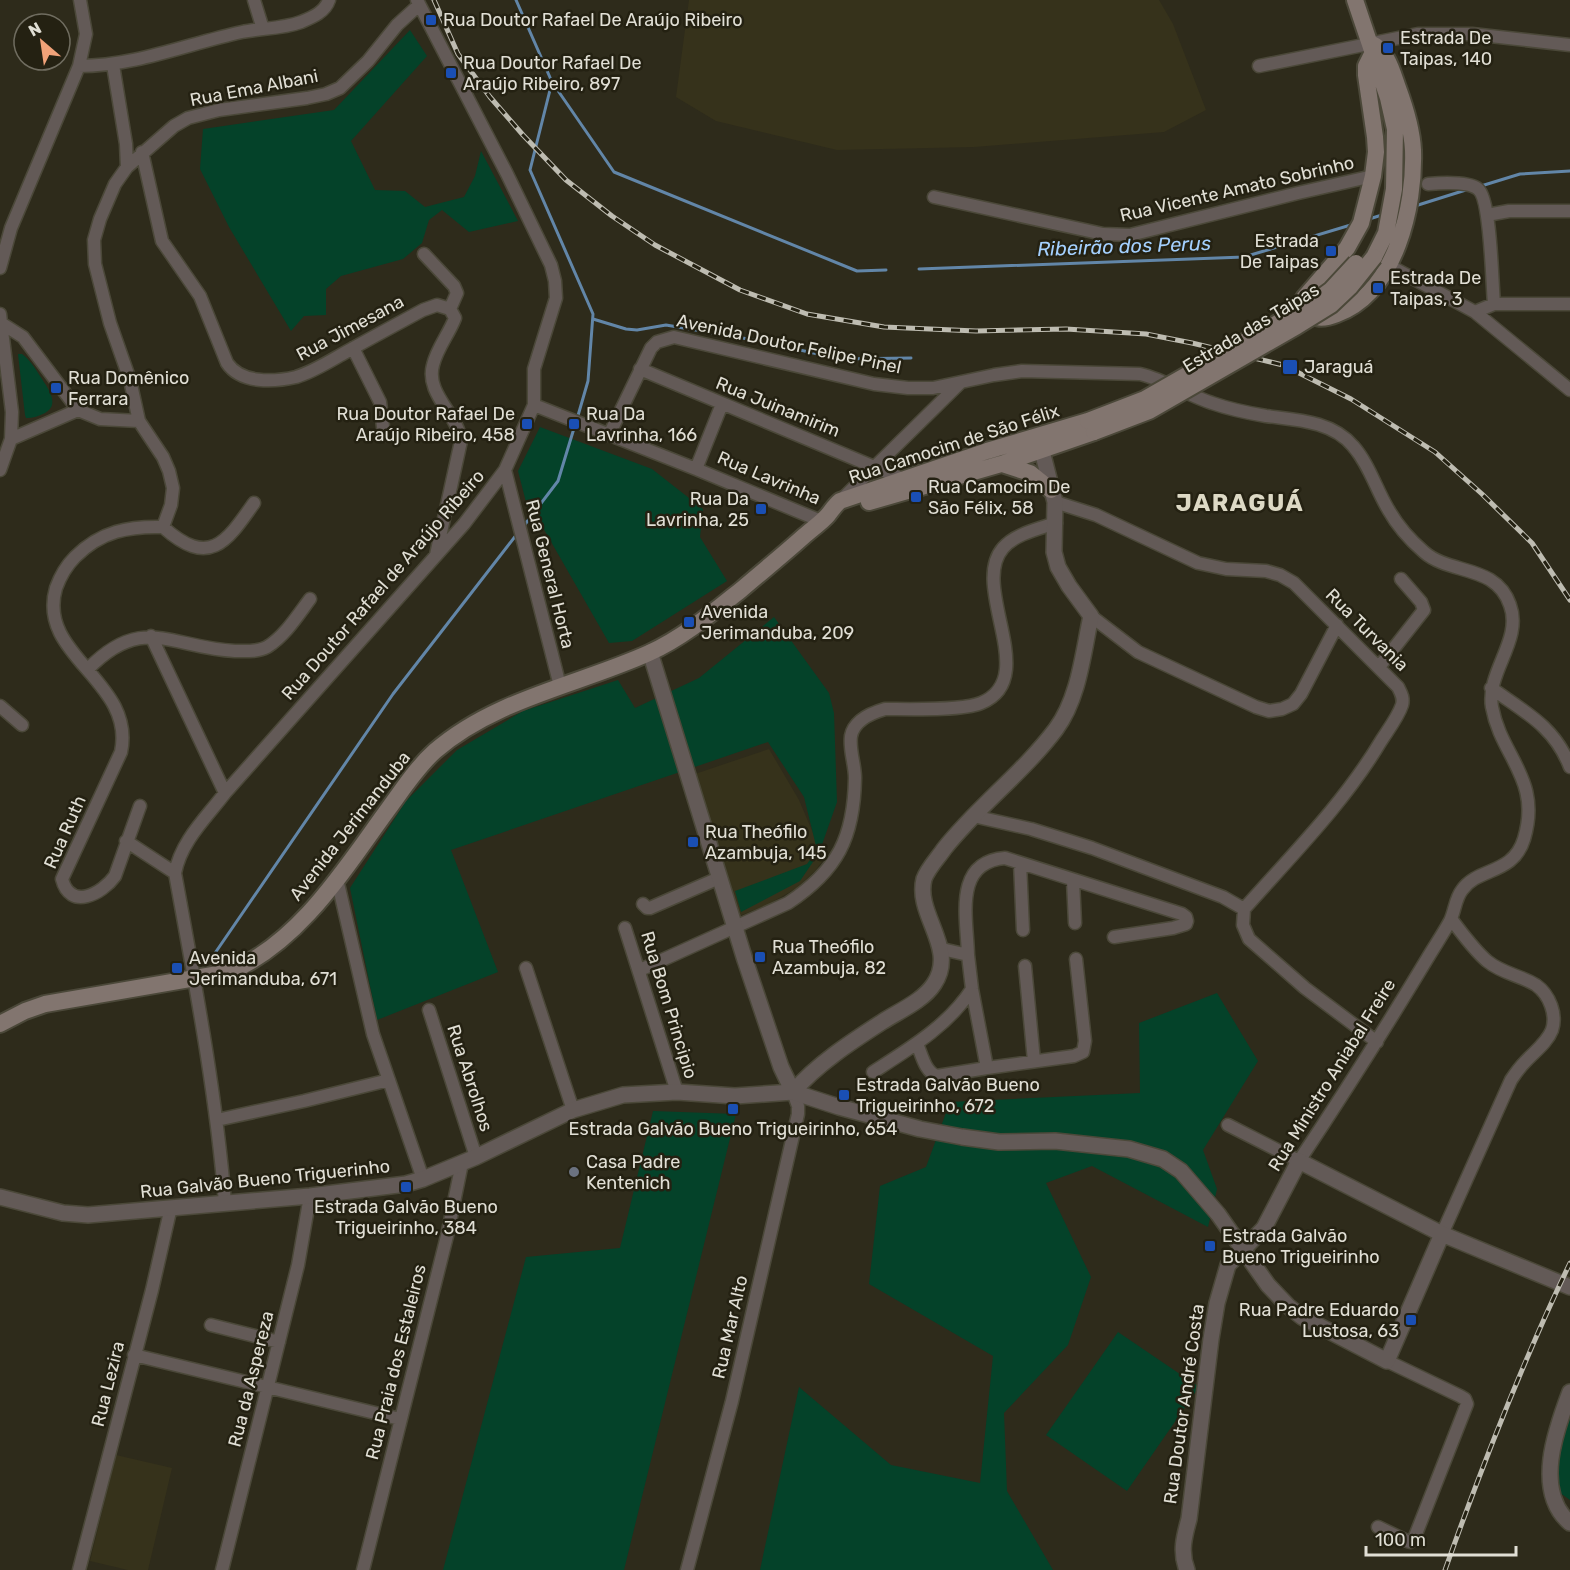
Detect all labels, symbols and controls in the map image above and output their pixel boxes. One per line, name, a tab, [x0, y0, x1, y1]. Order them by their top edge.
place label: Rua Doutor Rafael De Araújo Ribeiro	[443, 9, 743, 31]
north arrow	[12, 12, 72, 72]
marker: Rua Doutor Rafael De Araújo Ribeiro	[424, 13, 438, 27]
text: N	[25, 18, 45, 40]
place label: Estrada De Taipas, 140	[1400, 27, 1492, 70]
marker: Estrada De Taipas, 140	[1381, 41, 1395, 55]
place label: Rua Doutor Rafael De Araújo Ribeiro, 897	[463, 52, 641, 95]
street label: Rua Ema Albani	[188, 65, 320, 111]
marker: Rua Doutor Rafael De Araújo Ribeiro, 897	[444, 66, 458, 80]
street label: Rua Vicente Amato Sobrinho	[1118, 151, 1356, 227]
place label: Estrada De Taipas	[1240, 230, 1319, 273]
water label: Ribeirão dos Perus	[1037, 231, 1211, 261]
marker: Estrada De Taipas	[1324, 244, 1338, 258]
place label: Estrada De Taipas, 3	[1390, 267, 1481, 310]
street label: Estrada das Taipas	[1179, 279, 1323, 377]
marker: Estrada De Taipas, 3	[1371, 281, 1385, 295]
street label: Rua Jimesana	[292, 290, 408, 366]
street label: Avenida Doutor Felipe Pinel	[675, 309, 903, 379]
place label: Jaraguá	[1304, 356, 1373, 378]
marker: Jaraguá	[1281, 358, 1299, 376]
place label: Rua Domênico Ferrara	[68, 367, 189, 410]
street label: Rua Juinamirim	[713, 372, 843, 442]
marker: Rua Domênico Ferrara	[49, 381, 63, 395]
street label: Rua Camocim de São Félix	[846, 399, 1062, 488]
place label: Rua Doutor Rafael De Araújo Ribeiro, 458	[337, 403, 515, 446]
place label: Rua Da Lavrinha, 166	[586, 403, 697, 446]
marker: Rua Doutor Rafael De Araújo Ribeiro, 458	[520, 417, 534, 431]
marker: Rua Da Lavrinha, 166	[567, 417, 581, 431]
street label: Rua Lavrinha	[714, 446, 824, 510]
street label: Rua Doutor Rafael de Araújo Ribeiro	[277, 465, 489, 705]
place label: Rua Camocim De São Félix, 58	[928, 476, 1070, 519]
place label: Rua Da Lavrinha, 25	[646, 488, 749, 531]
district label: JARAGUÁ	[1176, 489, 1304, 517]
marker: Rua Camocim De São Félix, 58	[909, 490, 923, 504]
street label: Rua General Horta	[521, 497, 579, 651]
marker: Rua Da Lavrinha, 25	[754, 502, 768, 516]
street label: Rua Turvania	[1321, 584, 1413, 676]
place label: Avenida Jerimanduba, 209	[701, 601, 854, 644]
marker: Avenida Jerimanduba, 209	[682, 615, 696, 629]
street label: Avenida Jerimanduba	[285, 747, 415, 905]
street label: Rua Ruth	[39, 792, 91, 872]
place label: Rua Theófilo Azambuja, 145	[705, 821, 827, 864]
marker: Rua Theófilo Azambuja, 145	[686, 835, 700, 849]
street label: Rua Bom Principio	[636, 929, 702, 1081]
place label: Rua Theófilo Azambuja, 82	[772, 936, 886, 979]
place label: Avenida Jerimanduba, 671	[189, 947, 337, 990]
marker: Rua Theófilo Azambuja, 82	[753, 950, 767, 964]
marker: Avenida Jerimanduba, 671	[170, 961, 184, 975]
street label: Rua Ministro Aniabal Freire	[1264, 975, 1400, 1175]
street label: Rua Abrolhos	[442, 1022, 498, 1134]
place label: Estrada Galvão Bueno Trigueirinho, 672	[856, 1074, 1040, 1117]
marker: Estrada Galvão Bueno Trigueirinho, 672	[837, 1088, 851, 1102]
marker: Estrada Galvão Bueno Trigueirinho, 654	[726, 1102, 740, 1116]
place label: Estrada Galvão Bueno Trigueirinho, 654	[569, 1118, 897, 1140]
place label: Casa Padre Kentenich	[586, 1151, 680, 1194]
street label: Rua Galvão Bueno Triguerinho	[139, 1155, 391, 1203]
marker: Casa Padre Kentenich	[567, 1165, 581, 1179]
marker: Estrada Galvão Bueno Trigueirinho, 384	[399, 1180, 413, 1194]
place label: Estrada Galvão Bueno Trigueirinho, 384	[314, 1196, 498, 1239]
place label: Estrada Galvão Bueno Trigueirinho	[1222, 1225, 1380, 1268]
marker: Estrada Galvão Bueno Trigueirinho	[1203, 1239, 1217, 1253]
street label: Rua Praia dos Estaleiros	[361, 1262, 431, 1462]
street label: Rua Mar Alto	[707, 1273, 753, 1381]
place label: Rua Padre Eduardo Lustosa, 63	[1239, 1299, 1399, 1342]
street label: Rua Doutor André Costa	[1159, 1303, 1209, 1505]
street label: Rua da Aspereza	[223, 1309, 279, 1449]
marker: Rua Padre Eduardo Lustosa, 63	[1404, 1313, 1418, 1327]
street label: Rua Lezira	[87, 1339, 129, 1429]
scale bar	[1366, 1519, 1516, 1557]
text: 100 m	[1375, 1529, 1426, 1551]

